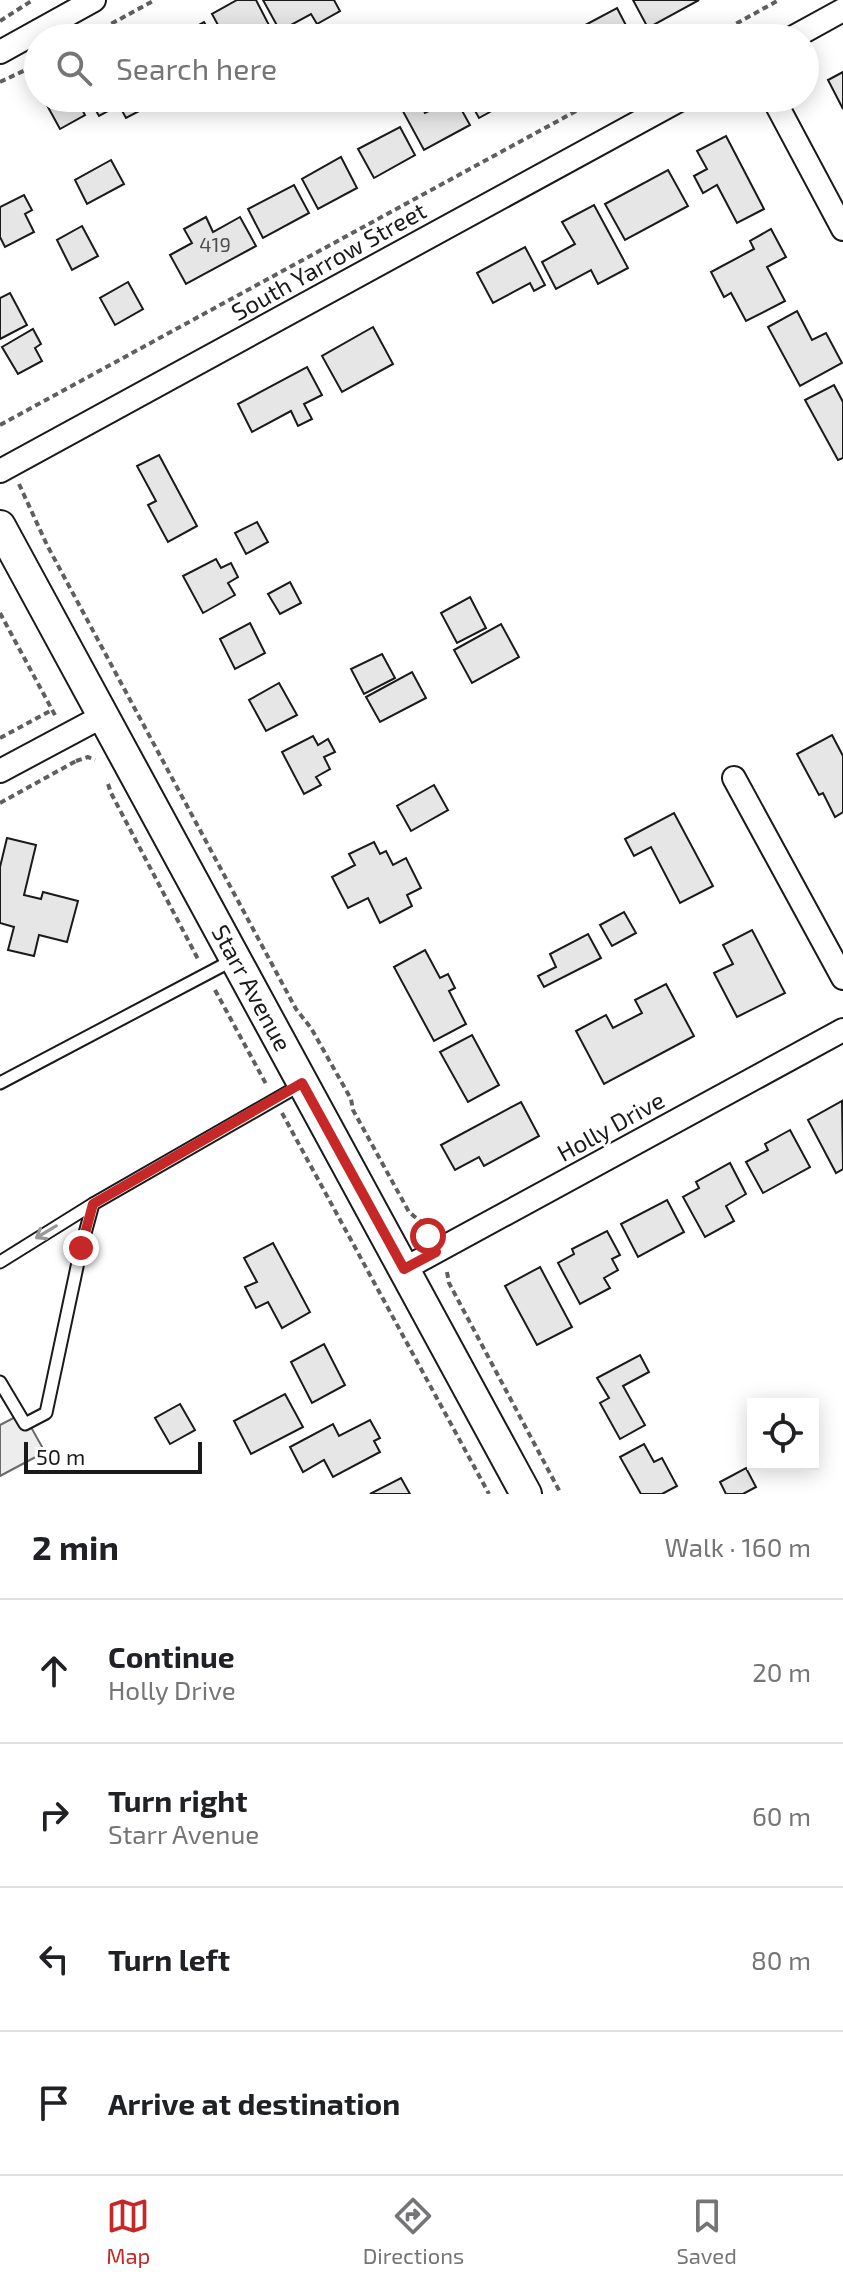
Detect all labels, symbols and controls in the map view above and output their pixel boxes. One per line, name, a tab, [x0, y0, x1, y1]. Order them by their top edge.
search box	[24, 24, 819, 112]
icon: search	[52, 46, 96, 90]
text: Search here	[116, 50, 277, 86]
street label: South Yarrow Street	[226, 195, 431, 326]
house number: 419	[199, 232, 231, 256]
street label: Starr Avenue	[206, 919, 299, 1056]
street label: Holly Drive	[552, 1084, 669, 1167]
route start	[410, 1218, 446, 1254]
one-way arrow	[35, 1225, 58, 1241]
route end	[63, 1230, 99, 1266]
map controls	[747, 1398, 819, 1470]
button: locate	[747, 1398, 819, 1470]
scale bar	[24, 1438, 202, 1474]
text: 50 m	[36, 1443, 85, 1469]
text: 2 min	[32, 1526, 119, 1567]
text: Walk · 160 m	[664, 1531, 811, 1562]
text: Continue	[108, 1638, 235, 1674]
icon: ahead	[32, 1649, 76, 1693]
text: 20 m	[752, 1656, 811, 1687]
text: Holly Drive	[108, 1674, 236, 1705]
text: Turn right	[108, 1782, 248, 1818]
icon: right	[32, 1793, 76, 1837]
text: 60 m	[752, 1800, 811, 1831]
text: Starr Avenue	[108, 1818, 259, 1849]
icon: left	[32, 1937, 76, 1981]
text: Turn left	[108, 1941, 230, 1977]
text: 80 m	[751, 1944, 811, 1975]
icon: arrive	[32, 2081, 76, 2125]
text: Arrive at destination	[108, 2085, 400, 2121]
tab: Map	[106, 2194, 150, 2268]
tab: Directions	[363, 2194, 464, 2268]
tab: Saved	[676, 2194, 737, 2268]

